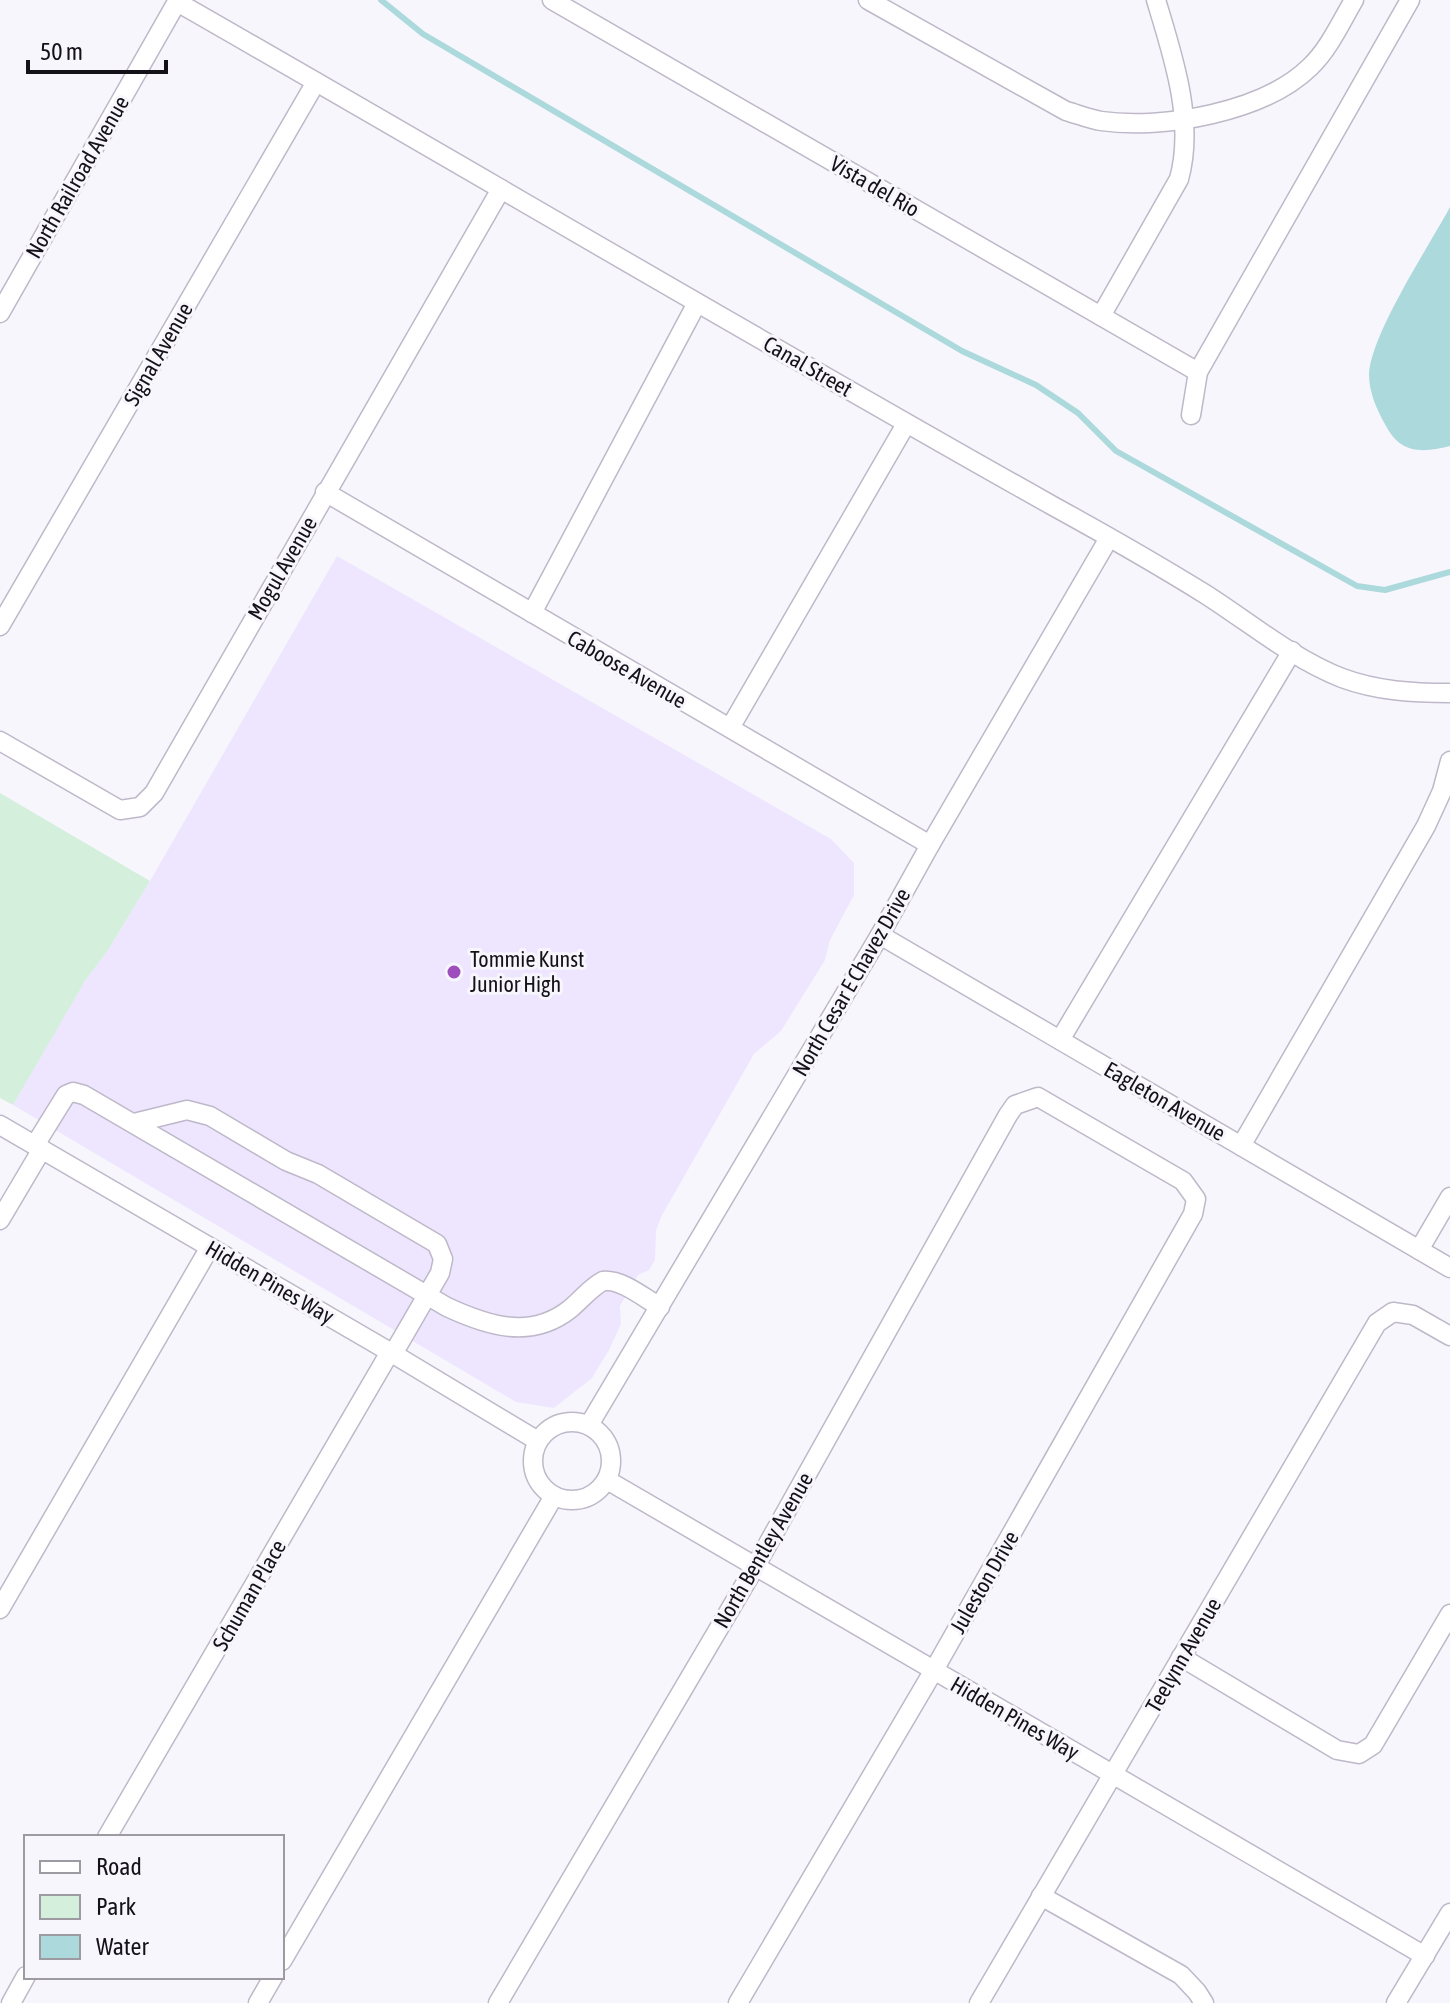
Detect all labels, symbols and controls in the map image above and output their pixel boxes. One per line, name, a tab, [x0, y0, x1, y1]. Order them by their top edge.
scale bar	[28, 24, 166, 74]
text: 50 m	[40, 38, 83, 65]
street label: North Railroad Avenue	[20, 91, 134, 263]
street label: Vista del Rio	[826, 150, 924, 222]
street label: Signal Avenue	[118, 298, 198, 410]
street label: Canal Street	[759, 330, 857, 402]
street label: Mogul Avenue	[242, 512, 322, 624]
street label: Caboose Avenue	[563, 625, 691, 713]
street label: North Cesar E Chavez Drive	[787, 883, 915, 1081]
place label: Tommie Kunst Junior High	[470, 946, 584, 997]
marker: Tommie Kunst Junior High	[445, 963, 463, 981]
street label: Eagleton Avenue	[1100, 1056, 1230, 1146]
street label: Hidden Pines Way	[201, 1235, 339, 1329]
street label: North Bentley Avenue	[708, 1468, 818, 1632]
street label: Juleston Drive	[944, 1526, 1024, 1638]
street label: Schuman Place	[207, 1535, 291, 1655]
street label: Teelynn Avenue	[1140, 1593, 1226, 1717]
street label: Hidden Pines Way	[946, 1671, 1084, 1765]
legend	[24, 1835, 284, 1979]
text: Road	[96, 1853, 142, 1880]
text: Park	[96, 1893, 137, 1920]
text: Water	[96, 1933, 149, 1960]

